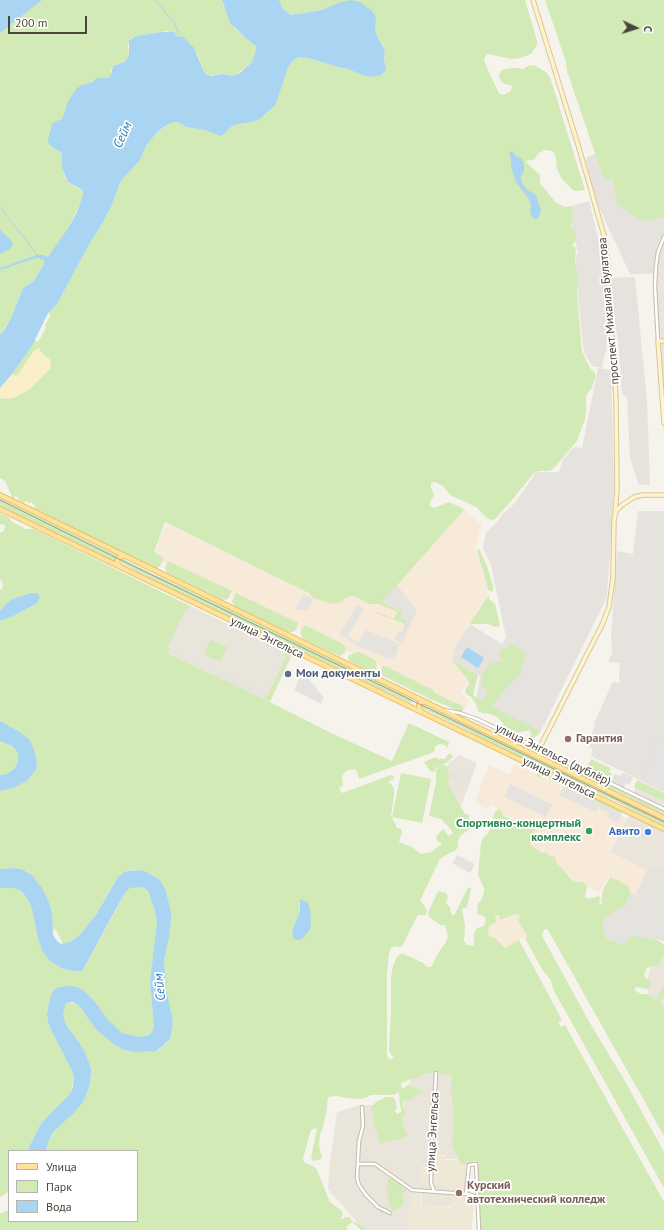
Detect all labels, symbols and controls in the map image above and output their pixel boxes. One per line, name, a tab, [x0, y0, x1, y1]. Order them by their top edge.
scale bar	[10, 8, 89, 34]
north arrow	[616, 8, 656, 48]
text: 200 m	[15, 15, 48, 30]
text: С	[641, 25, 655, 32]
water label: Сейм	[110, 119, 136, 151]
street label: проспект Михаила Булатова	[595, 237, 623, 385]
street label: улица Энгельса	[228, 614, 306, 662]
place label: Мои документы	[296, 667, 380, 681]
marker: Мои документы	[283, 669, 293, 679]
street label: улица Энгельса (дублёр)	[493, 721, 613, 789]
place label: Гарантия	[576, 732, 622, 746]
marker: Гарантия	[563, 734, 573, 744]
street label: улица Энгельса	[520, 754, 598, 802]
place label: Спортивно-концертный комплекс	[456, 817, 581, 845]
place label: Авито	[609, 825, 640, 839]
marker: Спортивно-концертный комплекс	[584, 826, 594, 836]
marker: Авито	[643, 827, 653, 837]
water label: Сейм	[151, 973, 169, 1001]
street label: улица Энгельса	[424, 1092, 442, 1172]
legend	[8, 1150, 138, 1222]
text: Улица	[46, 1159, 77, 1174]
text: Парк	[46, 1179, 72, 1194]
place label: Курский автотехнический колледж	[467, 1179, 605, 1207]
marker: Курский автотехнический колледж	[454, 1188, 464, 1198]
text: Вода	[46, 1199, 72, 1214]

